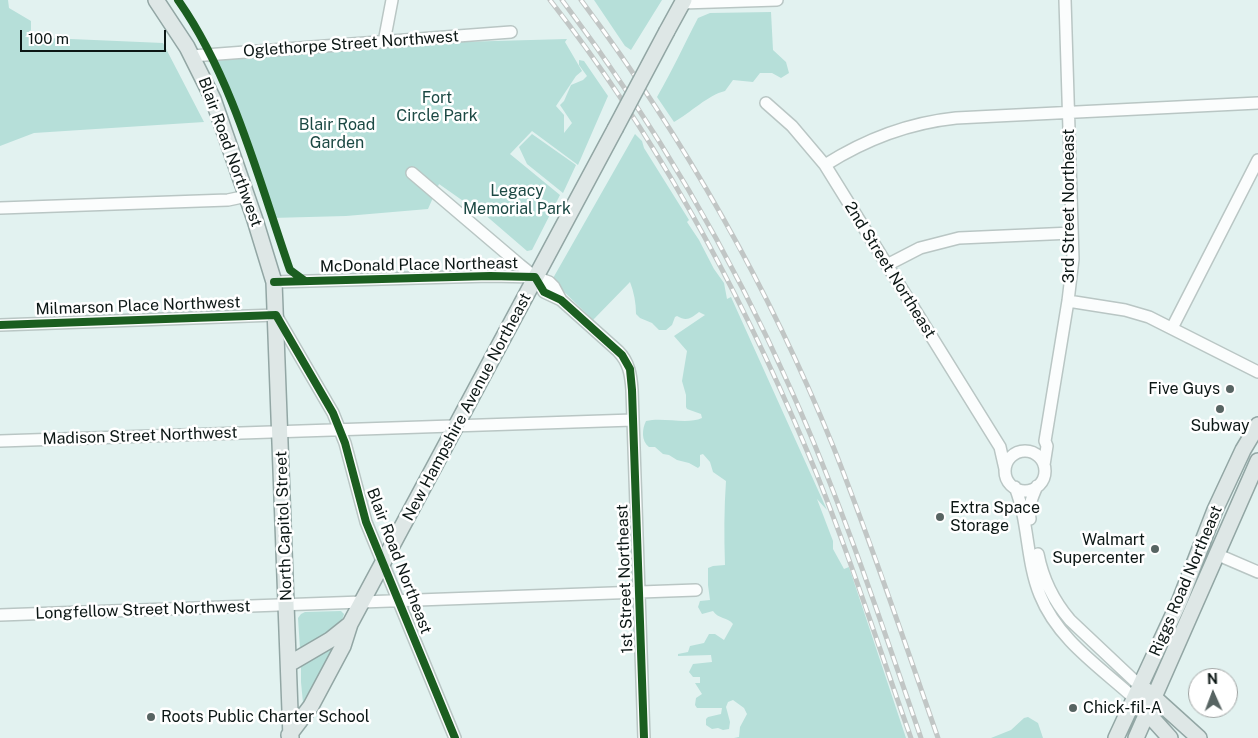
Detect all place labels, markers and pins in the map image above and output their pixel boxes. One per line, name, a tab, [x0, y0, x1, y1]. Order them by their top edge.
place label: Five Guys	[1148, 379, 1220, 399]
marker: Five Guys	[1224, 383, 1236, 395]
marker: Subway	[1214, 403, 1226, 415]
place label: Subway	[1191, 416, 1249, 436]
place label: Extra Space Storage	[950, 498, 1040, 536]
marker: Extra Space Storage	[934, 511, 946, 523]
place label: Walmart Supercenter	[1052, 530, 1145, 568]
marker: Walmart Supercenter	[1149, 543, 1161, 555]
place label: Chick-fil-A	[1083, 698, 1162, 718]
marker: Chick-fil-A	[1067, 702, 1079, 714]
place label: Roots Public Charter School	[161, 707, 370, 727]
marker: Roots Public Charter School	[145, 711, 157, 723]

